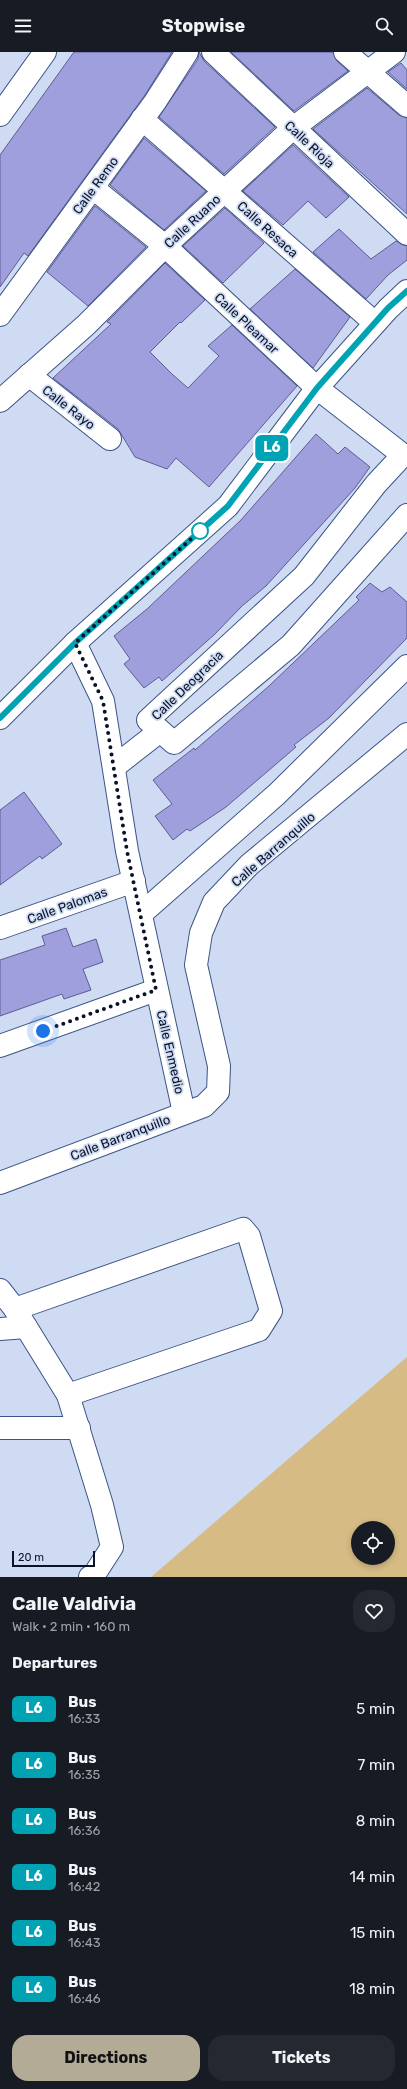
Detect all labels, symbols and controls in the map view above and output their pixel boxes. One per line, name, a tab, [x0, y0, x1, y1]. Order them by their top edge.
icon: menu	[12, 15, 34, 37]
text: Stopwise	[162, 15, 245, 37]
icon: search	[373, 15, 395, 37]
street label: Calle Rioja	[282, 118, 338, 171]
street label: Calle Remo	[70, 154, 121, 217]
street label: Calle Ruano	[161, 192, 224, 251]
street label: Calle Resaca	[234, 198, 301, 261]
street label: Calle Pleamar	[211, 290, 282, 357]
street label: Calle Rayo	[39, 382, 98, 433]
line badge: L6	[254, 435, 290, 461]
text: L6	[263, 439, 281, 456]
unlabelled marker	[191, 522, 209, 540]
street label: Calle Deogracia	[148, 647, 227, 724]
street label: Calle Barranquillo	[228, 809, 318, 890]
street label: Calle Palomas	[25, 884, 110, 927]
street label: Calle Enmedio	[154, 1009, 187, 1095]
your location	[33, 1021, 53, 1041]
street label: Calle Barranquillo	[68, 1112, 172, 1163]
map controls	[351, 1521, 395, 1565]
button: locate	[351, 1521, 395, 1565]
scale bar	[12, 1549, 95, 1568]
text: 20 m	[18, 1551, 44, 1564]
button: heart	[353, 1590, 395, 1632]
text: Calle Valdivia	[12, 1592, 136, 1615]
text: Walk · 2 min · 160 m	[12, 1619, 130, 1634]
text: Departures	[12, 1654, 97, 1672]
text: Bus	[68, 1693, 96, 1711]
text: L6	[25, 1700, 43, 1717]
text: 5 min	[356, 1700, 395, 1718]
text: 16:33	[68, 1711, 100, 1726]
text: Bus	[68, 1749, 96, 1767]
text: L6	[25, 1756, 43, 1773]
text: 7 min	[358, 1756, 395, 1774]
text: 16:35	[68, 1767, 100, 1782]
text: Bus	[68, 1805, 96, 1823]
text: L6	[25, 1812, 43, 1829]
text: 8 min	[356, 1812, 395, 1830]
text: 16:36	[68, 1823, 100, 1838]
text: Bus	[68, 1861, 96, 1879]
text: L6	[25, 1868, 43, 1885]
text: 14 min	[350, 1868, 395, 1886]
text: 16:42	[68, 1879, 100, 1894]
text: Bus	[68, 1917, 96, 1935]
text: L6	[25, 1924, 43, 1941]
text: 15 min	[350, 1924, 395, 1942]
text: 16:43	[68, 1935, 101, 1950]
text: Bus	[68, 1973, 96, 1991]
text: L6	[25, 1980, 43, 1997]
text: 18 min	[349, 1980, 395, 1998]
text: 16:46	[68, 1991, 101, 2006]
button: Directions	[12, 2035, 200, 2081]
button: Tickets	[208, 2035, 395, 2081]

